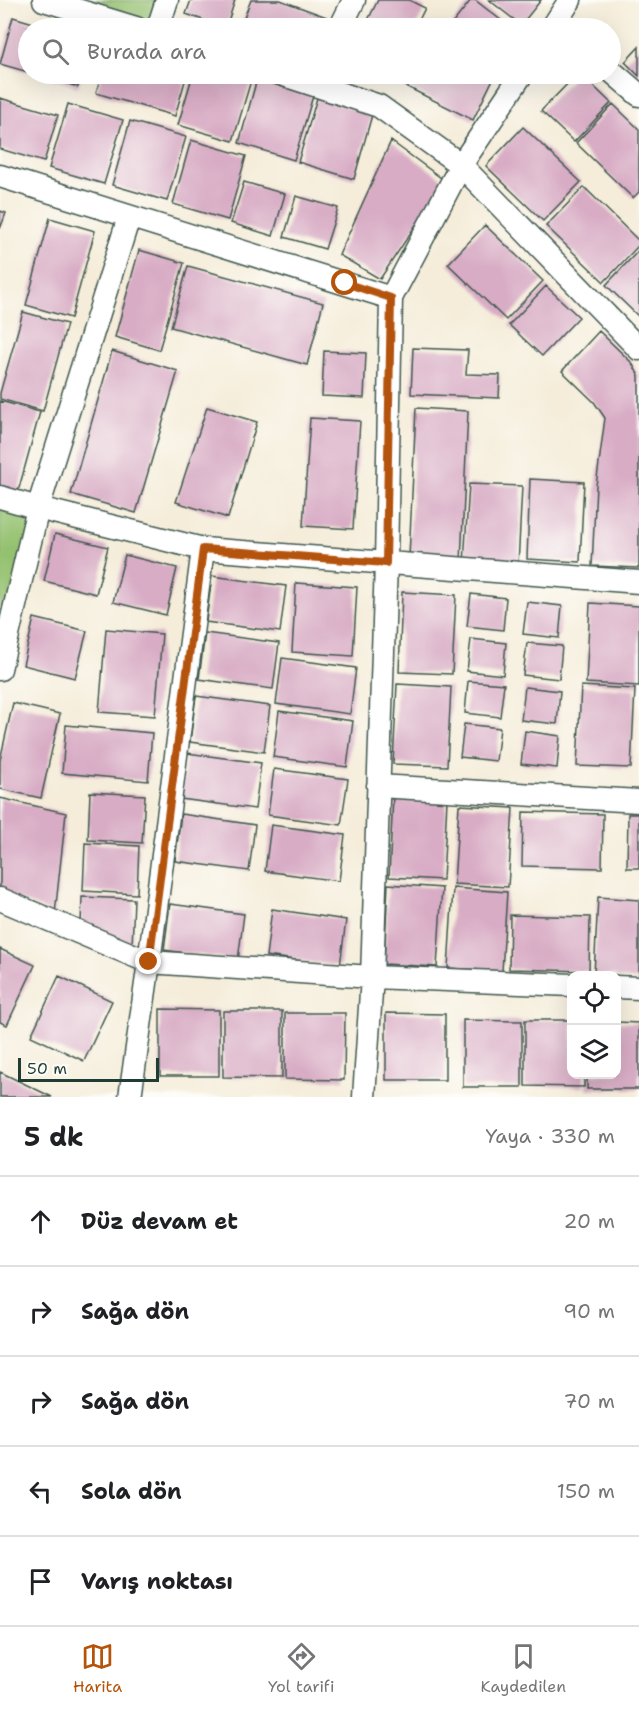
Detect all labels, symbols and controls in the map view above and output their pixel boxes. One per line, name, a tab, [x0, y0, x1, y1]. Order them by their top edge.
search box	[18, 18, 621, 84]
icon: search	[39, 35, 72, 68]
text: Burada ara	[87, 37, 206, 66]
route start	[331, 269, 357, 295]
route end	[135, 948, 161, 974]
map controls	[567, 971, 621, 1079]
button: locate	[567, 971, 621, 1025]
button: layers	[567, 1025, 621, 1079]
scale bar	[18, 1055, 159, 1082]
text: 50 m	[27, 1058, 67, 1079]
text: 5 dk	[24, 1119, 84, 1154]
text: Yaya · 330 m	[486, 1123, 615, 1149]
icon: ahead	[24, 1205, 57, 1238]
text: Düz devam et	[81, 1207, 238, 1236]
text: 20 m	[564, 1208, 615, 1234]
icon: right	[24, 1295, 57, 1328]
text: Sağa dön	[81, 1297, 189, 1326]
text: 90 m	[563, 1298, 615, 1324]
icon: right	[24, 1385, 57, 1418]
text: Sağa dön	[81, 1387, 189, 1416]
text: 70 m	[563, 1388, 615, 1414]
icon: left	[24, 1475, 57, 1508]
text: Sola dön	[81, 1477, 182, 1506]
text: 150 m	[557, 1478, 615, 1504]
icon: arrive	[24, 1565, 57, 1598]
text: Varış noktası	[81, 1567, 233, 1596]
tab: Harita	[73, 1640, 122, 1697]
tab: Yol tarifi	[268, 1640, 335, 1697]
tab: Kaydedilen	[480, 1640, 566, 1697]

